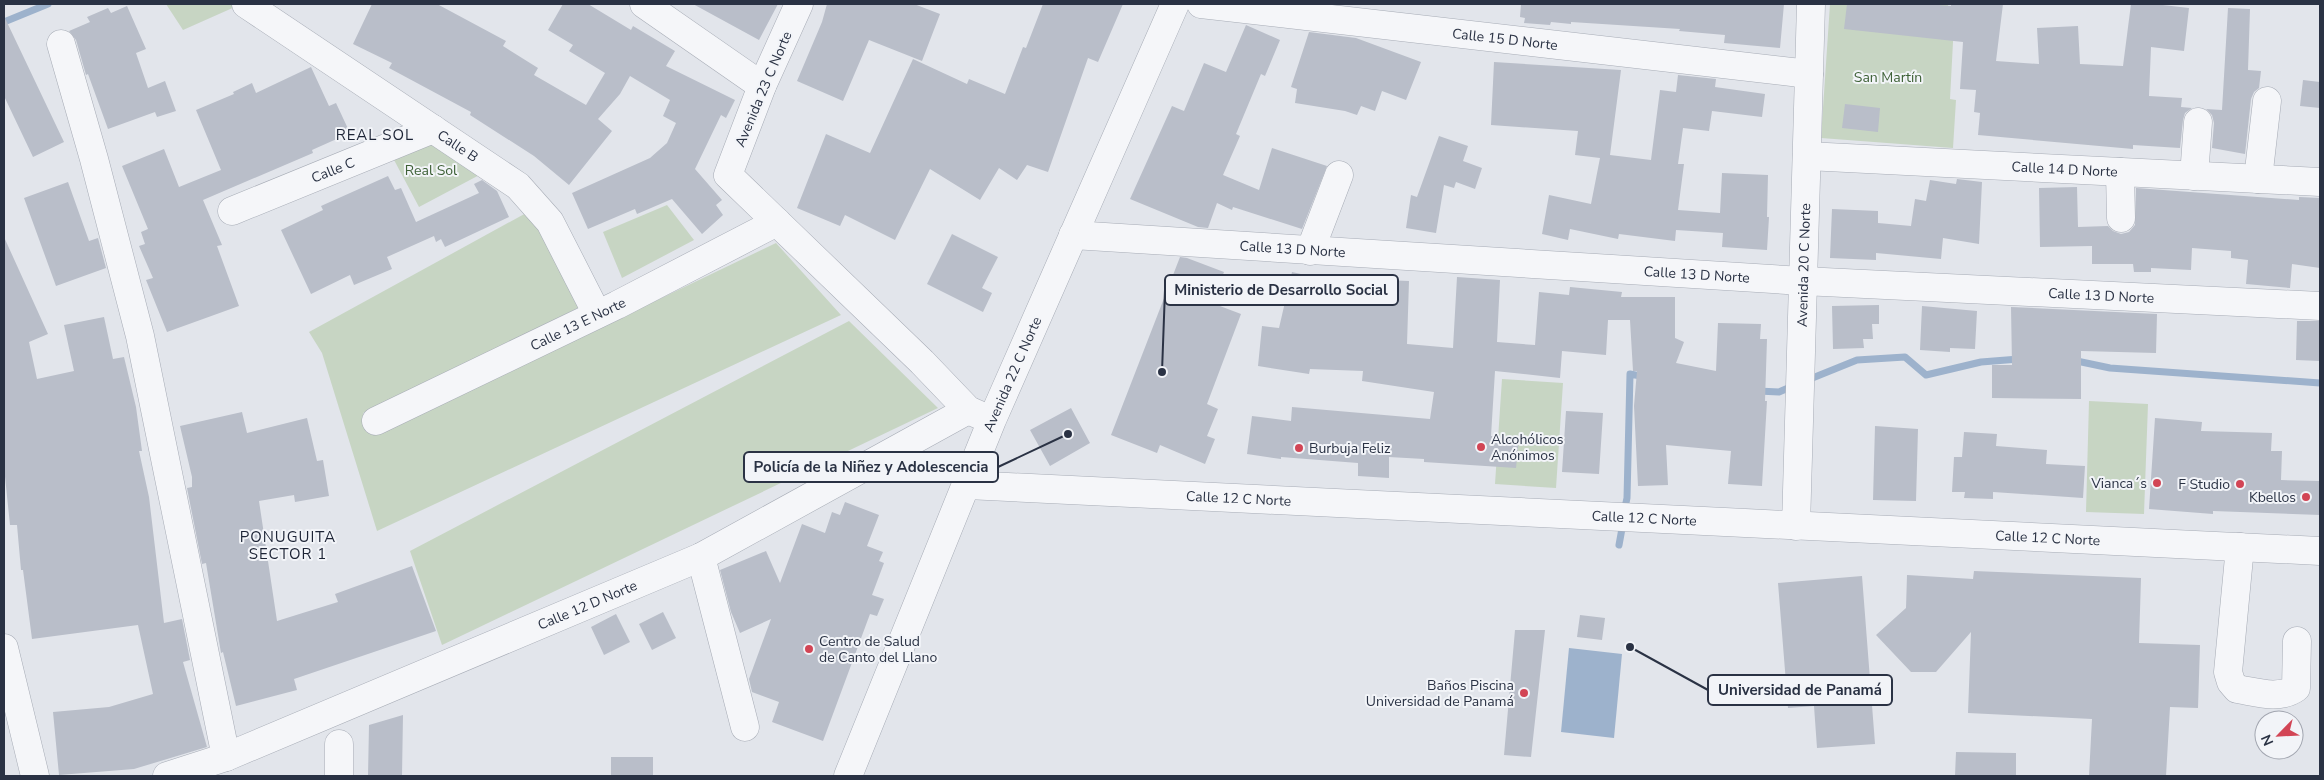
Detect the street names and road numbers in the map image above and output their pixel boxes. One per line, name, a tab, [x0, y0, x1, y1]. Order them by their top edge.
street label: Calle 15 D Norte	[1451, 24, 1559, 55]
street label: Avenida 23 C Norte	[730, 28, 796, 150]
street label: Calle B	[434, 126, 482, 167]
street label: Calle C	[309, 153, 358, 188]
street label: Calle 14 D Norte	[2011, 157, 2118, 182]
street label: Avenida 20 C Norte	[1793, 203, 1815, 327]
street label: Calle 13 D Norte	[1239, 237, 1346, 262]
street label: Calle 13 D Norte	[1643, 262, 1750, 288]
street label: Calle 13 D Norte	[2048, 284, 2155, 308]
street label: Calle 13 E Norte	[527, 293, 629, 355]
street label: Avenida 22 C Norte	[979, 314, 1046, 435]
street label: Calle 12 C Norte	[1186, 487, 1292, 511]
street label: Calle 12 C Norte	[1591, 506, 1697, 531]
street label: Calle 12 C Norte	[1995, 526, 2101, 550]
street label: Calle 12 D Norte	[535, 576, 640, 635]

